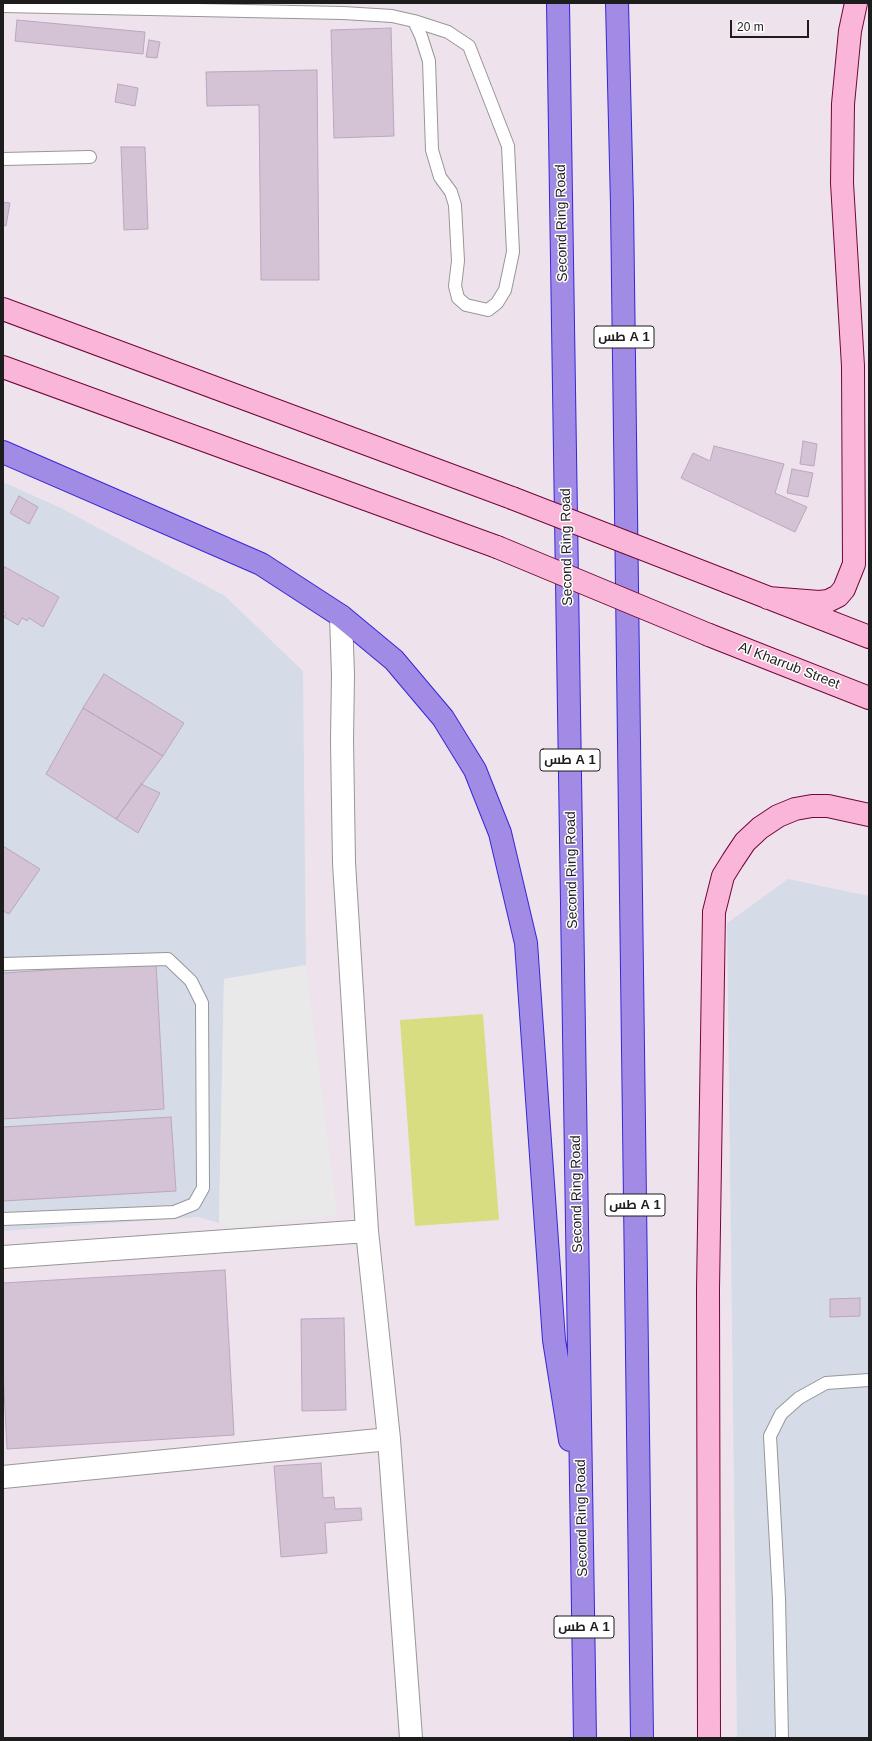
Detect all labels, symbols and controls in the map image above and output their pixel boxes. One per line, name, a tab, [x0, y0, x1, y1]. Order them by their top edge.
scale bar	[732, 12, 811, 38]
text: 20 m	[737, 20, 764, 34]
street label: Second Ring Road	[553, 164, 571, 282]
road number: طس A 1	[594, 326, 654, 348]
street label: Second Ring Road	[558, 488, 576, 606]
street label: Al Kharrub Street	[736, 639, 842, 693]
road number: طس A 1	[540, 749, 600, 771]
street label: Second Ring Road	[563, 811, 581, 929]
street label: Second Ring Road	[568, 1135, 586, 1253]
road number: طس A 1	[605, 1194, 665, 1216]
street label: Second Ring Road	[573, 1459, 591, 1577]
road number: طس A 1	[554, 1616, 614, 1638]

